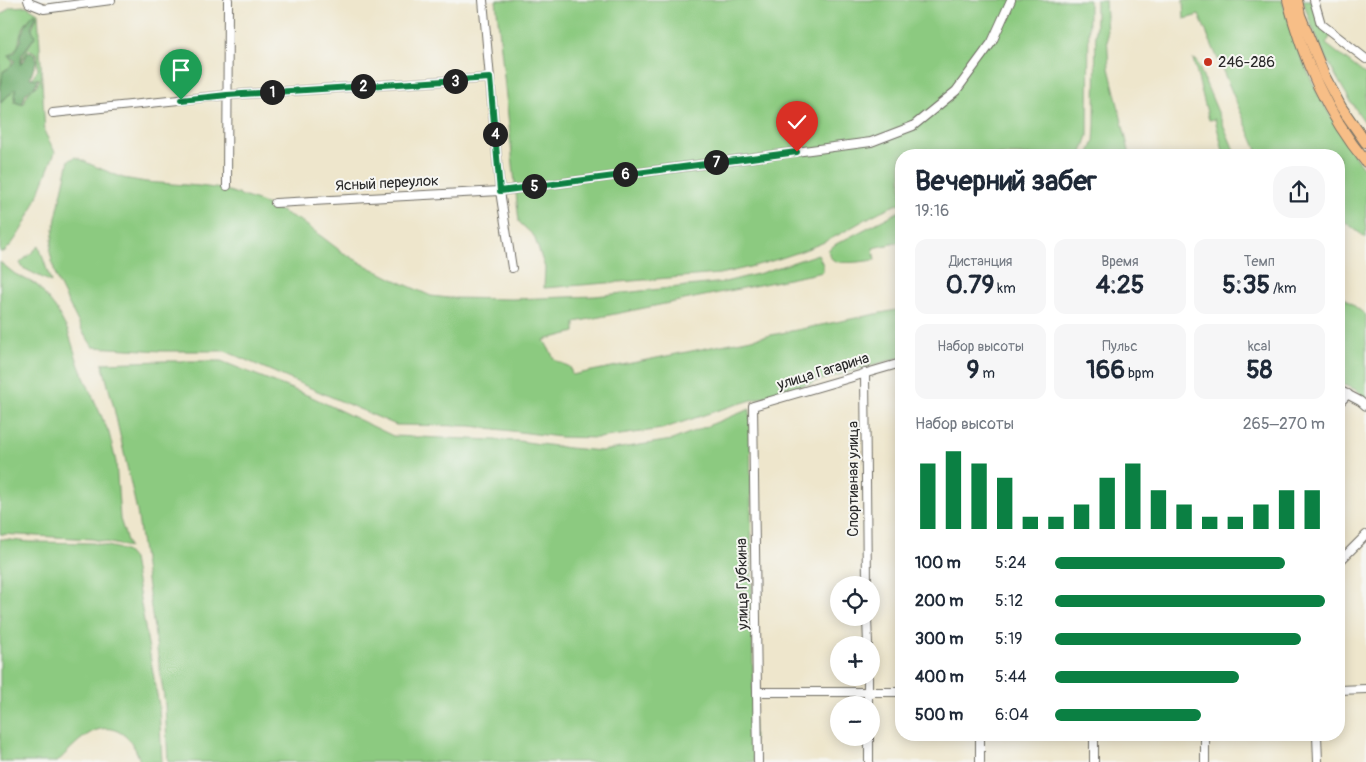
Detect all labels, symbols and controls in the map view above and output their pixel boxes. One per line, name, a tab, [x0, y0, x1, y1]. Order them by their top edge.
pin	[160, 49, 202, 100]
place label: 246-286	[1218, 53, 1275, 72]
icon: arrive	[167, 56, 195, 84]
marker: 246-286	[1202, 56, 1214, 68]
pin: 3	[442, 68, 468, 94]
text: 3	[452, 73, 459, 90]
pin: 2	[350, 74, 376, 98]
text: 2	[360, 78, 367, 95]
pin: 1	[260, 80, 284, 104]
text: 1	[270, 84, 275, 101]
pin	[776, 101, 818, 152]
icon: check	[783, 108, 811, 136]
pin: 4	[482, 122, 508, 146]
text: 4	[491, 126, 500, 143]
pin: 7	[704, 150, 728, 174]
text: 7	[713, 154, 720, 171]
pin: 6	[612, 162, 638, 186]
text: Вечерний забег	[915, 164, 1097, 199]
text: 6	[621, 166, 630, 183]
button: share	[1273, 166, 1325, 218]
street label: Ясный переулок	[335, 171, 439, 196]
pin: 5	[522, 174, 546, 198]
text: 5	[531, 178, 538, 195]
text: 19:16	[915, 201, 949, 221]
text: Дистанция	[949, 253, 1012, 270]
text: Время	[1101, 253, 1139, 270]
text: Темп	[1244, 253, 1275, 270]
text: 0.79	[946, 270, 994, 301]
text: 4:25	[1096, 270, 1144, 301]
text: 5:35	[1222, 270, 1270, 301]
text: km	[994, 280, 1016, 297]
text: /km	[1270, 280, 1296, 297]
text: Набор высоты	[937, 338, 1024, 355]
text: Пульс	[1102, 338, 1138, 355]
text: kcal	[1248, 338, 1271, 355]
street label: улица Гагарина	[774, 348, 871, 395]
text: 9	[966, 355, 979, 386]
text: 166	[1086, 355, 1125, 386]
text: 58	[1246, 355, 1272, 386]
text: m	[979, 365, 995, 382]
text: bpm	[1125, 365, 1154, 382]
text: Набор высоты	[915, 414, 1014, 434]
text: 265–270 m	[1243, 414, 1325, 434]
street label: Спортивная улица	[844, 421, 863, 537]
street label: улица Губкина	[732, 538, 753, 631]
text: 100 m	[915, 553, 961, 573]
text: 5:24	[995, 553, 1026, 573]
map controls	[830, 576, 880, 746]
button: locate	[830, 576, 880, 626]
text: 200 m	[915, 591, 963, 611]
text: 5:12	[995, 591, 1023, 611]
text: 300 m	[915, 629, 963, 649]
text: 5:19	[995, 629, 1022, 649]
button: +	[830, 636, 880, 686]
text: 400 m	[915, 667, 964, 687]
text: 5:44	[995, 667, 1027, 687]
button: −	[830, 696, 880, 746]
text: 500 m	[915, 705, 963, 725]
text: 6:04	[995, 705, 1029, 725]

